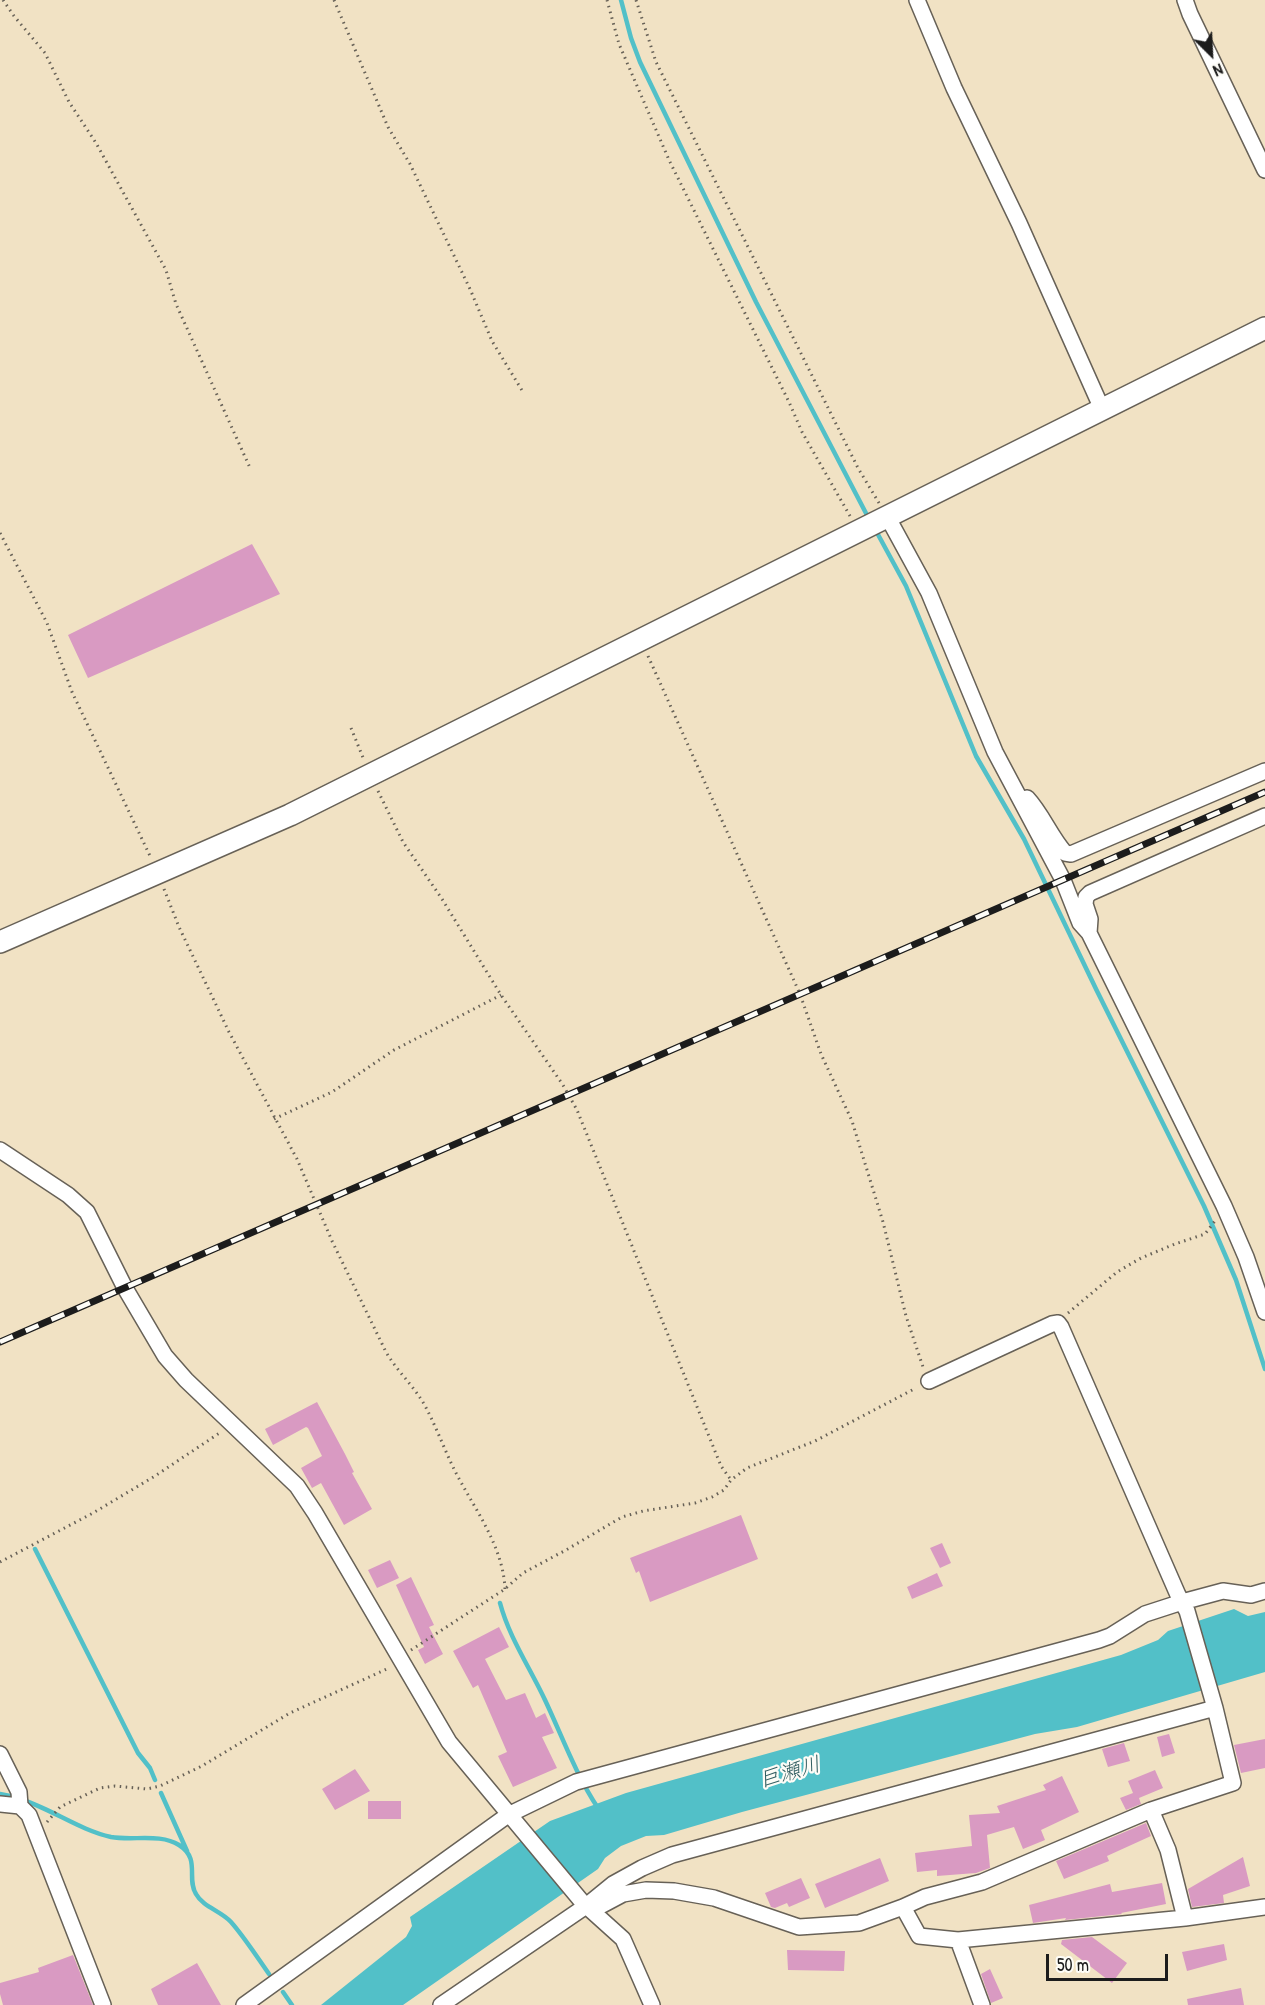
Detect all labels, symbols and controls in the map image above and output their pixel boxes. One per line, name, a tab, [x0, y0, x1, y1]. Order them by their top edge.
north arrow	[1181, 24, 1241, 84]
text: N	[1210, 59, 1227, 82]
water label: 巨瀬川	[756, 1752, 824, 1794]
scale bar	[1049, 1942, 1170, 1980]
text: 50 m	[1057, 1952, 1089, 1977]

